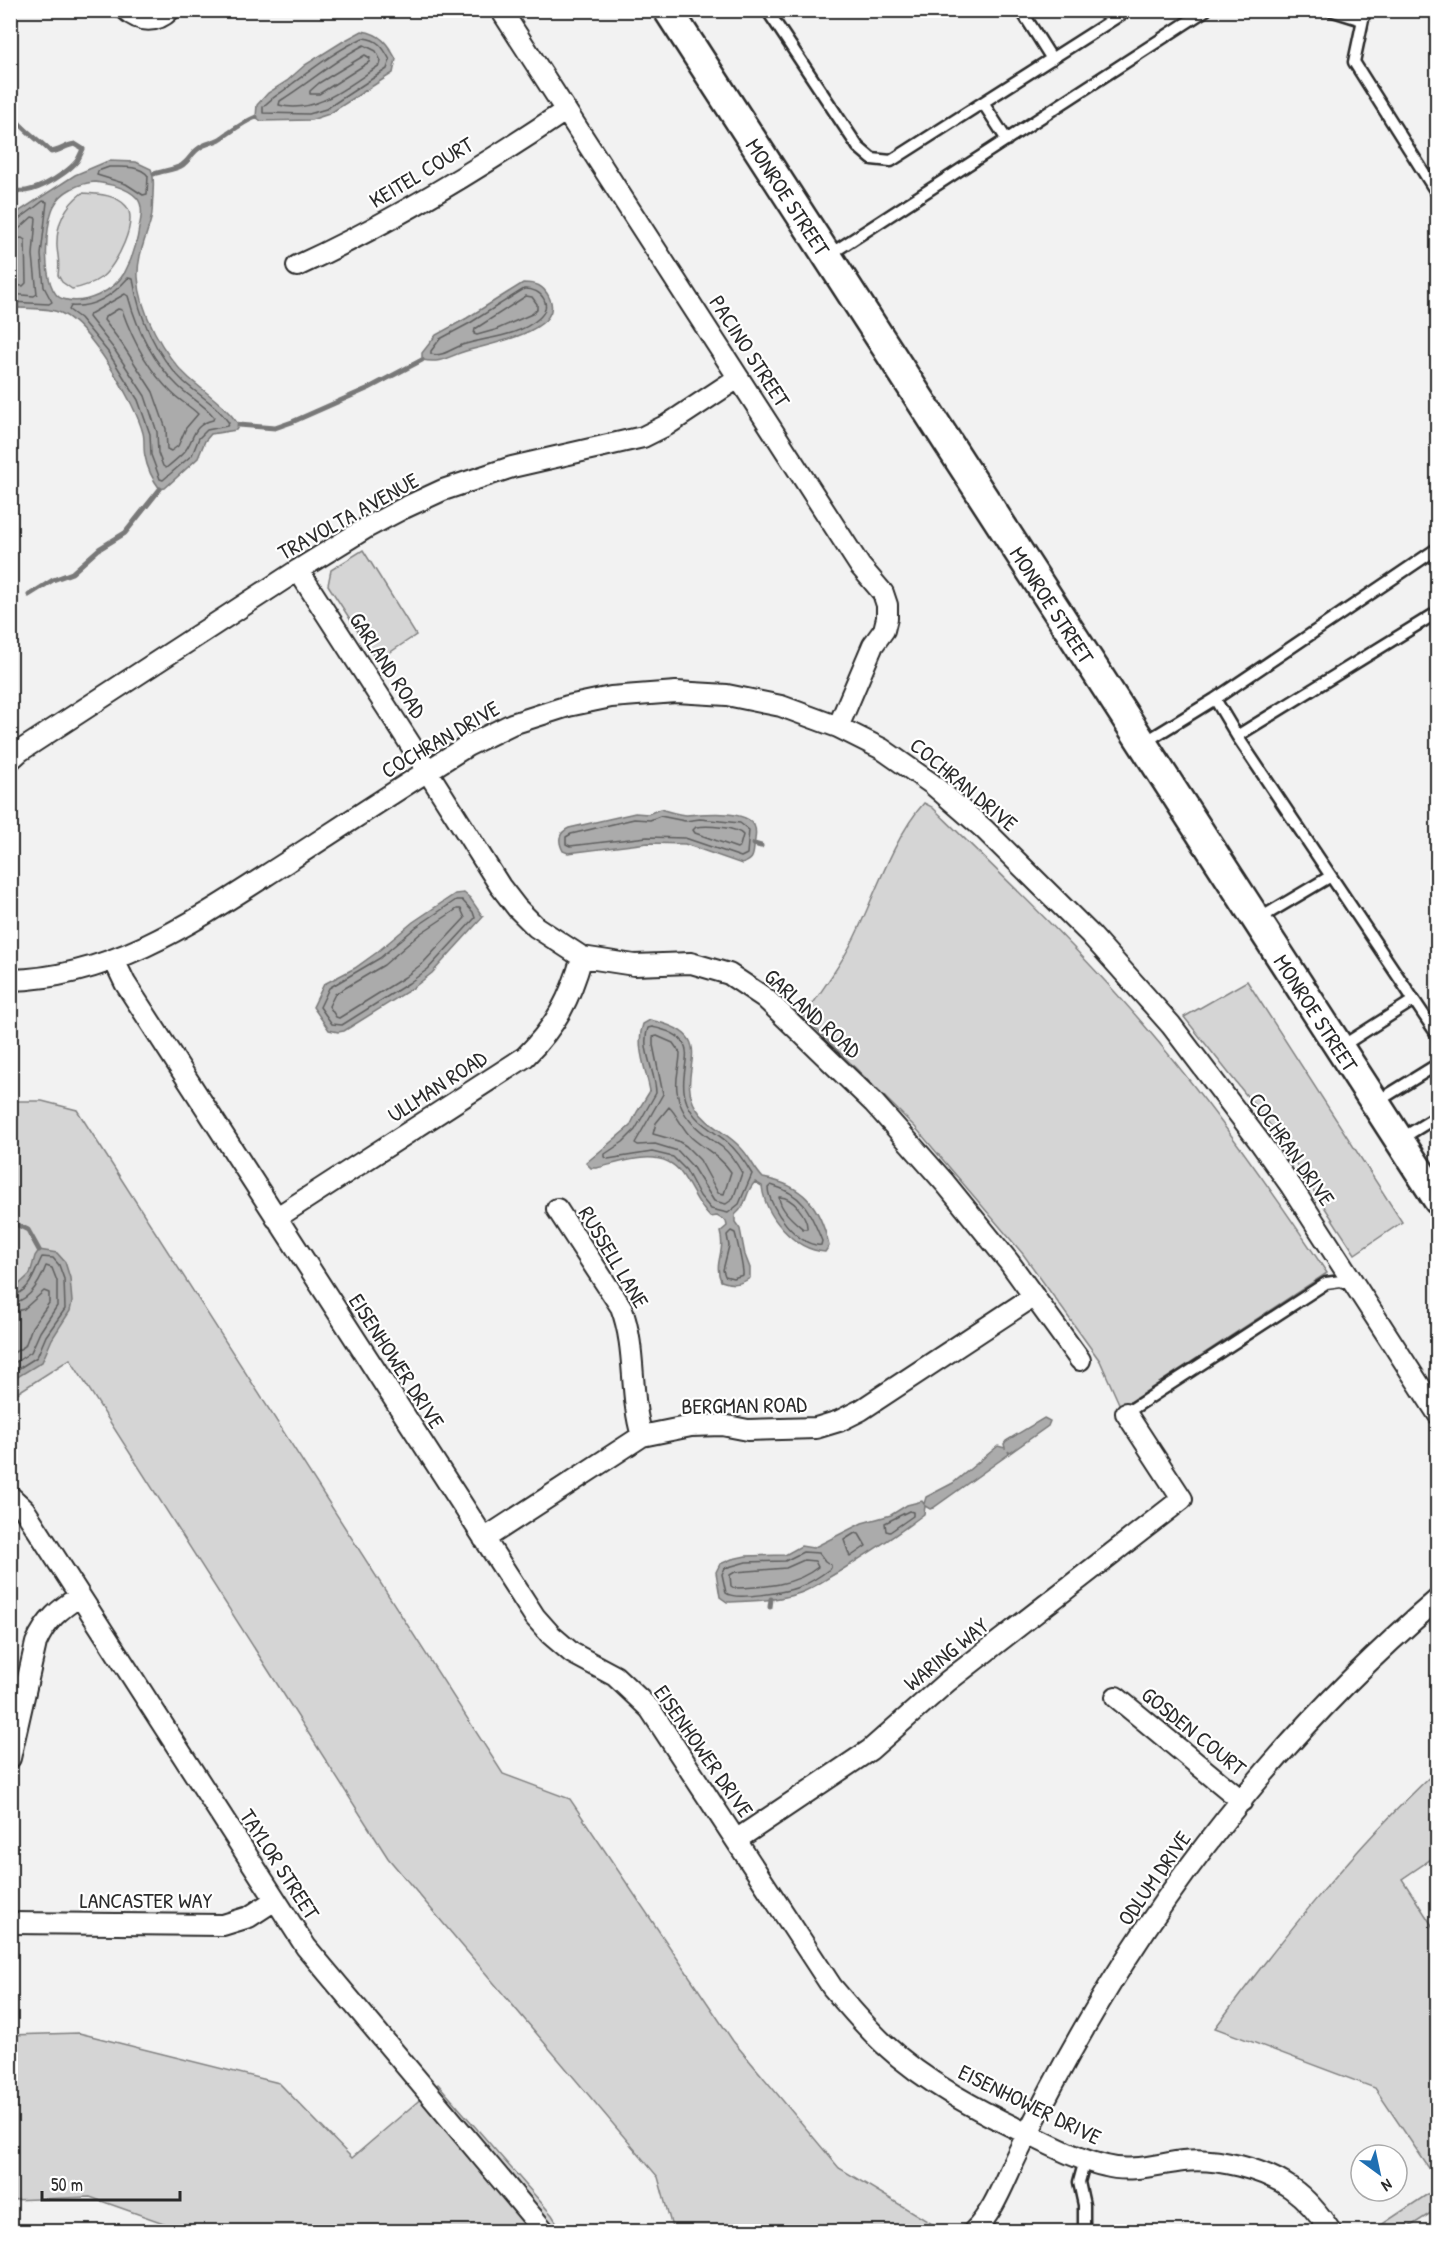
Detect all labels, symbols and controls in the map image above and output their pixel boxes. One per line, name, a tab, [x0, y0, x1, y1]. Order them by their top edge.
street label: KEITEL COURT	[363, 129, 479, 215]
street label: MONROE STREET	[739, 133, 837, 262]
street label: PACINO STREET	[703, 289, 798, 413]
street label: TRAVOLTA AVENUE	[272, 465, 424, 567]
street label: MONROE STREET	[1003, 541, 1101, 670]
street label: GARLAND ROAD	[343, 606, 434, 724]
street label: COCHRAN DRIVE	[375, 693, 505, 785]
street label: COCHRAN DRIVE	[904, 730, 1024, 838]
street label: MONROE STREET	[1267, 949, 1365, 1078]
street label: GARLAND ROAD	[758, 961, 868, 1065]
street label: ULLMAN ROAD	[382, 1042, 493, 1129]
street label: COCHRAN DRIVE	[1242, 1086, 1342, 1212]
street label: RUSSELL LANE	[572, 1201, 656, 1314]
street label: EISENHOWER DRIVE	[342, 1288, 452, 1434]
street label: BERGMAN ROAD	[681, 1389, 808, 1421]
street label: WARING WAY	[897, 1610, 995, 1697]
street label: EISENHOWER DRIVE	[647, 1679, 761, 1823]
street label: GOSDEN COURT	[1135, 1680, 1253, 1783]
street label: TAYLOR STREET	[233, 1803, 327, 1926]
street label: ODLUM DRIVE	[1111, 1825, 1198, 1931]
street label: LANCASTER WAY	[80, 1885, 213, 1915]
street label: EISENHOWER DRIVE	[954, 2057, 1106, 2152]
north arrow	[1349, 2143, 1409, 2203]
scale bar	[42, 2164, 180, 2202]
text: 50 m	[51, 2172, 83, 2197]
text: N	[1377, 2174, 1397, 2197]

